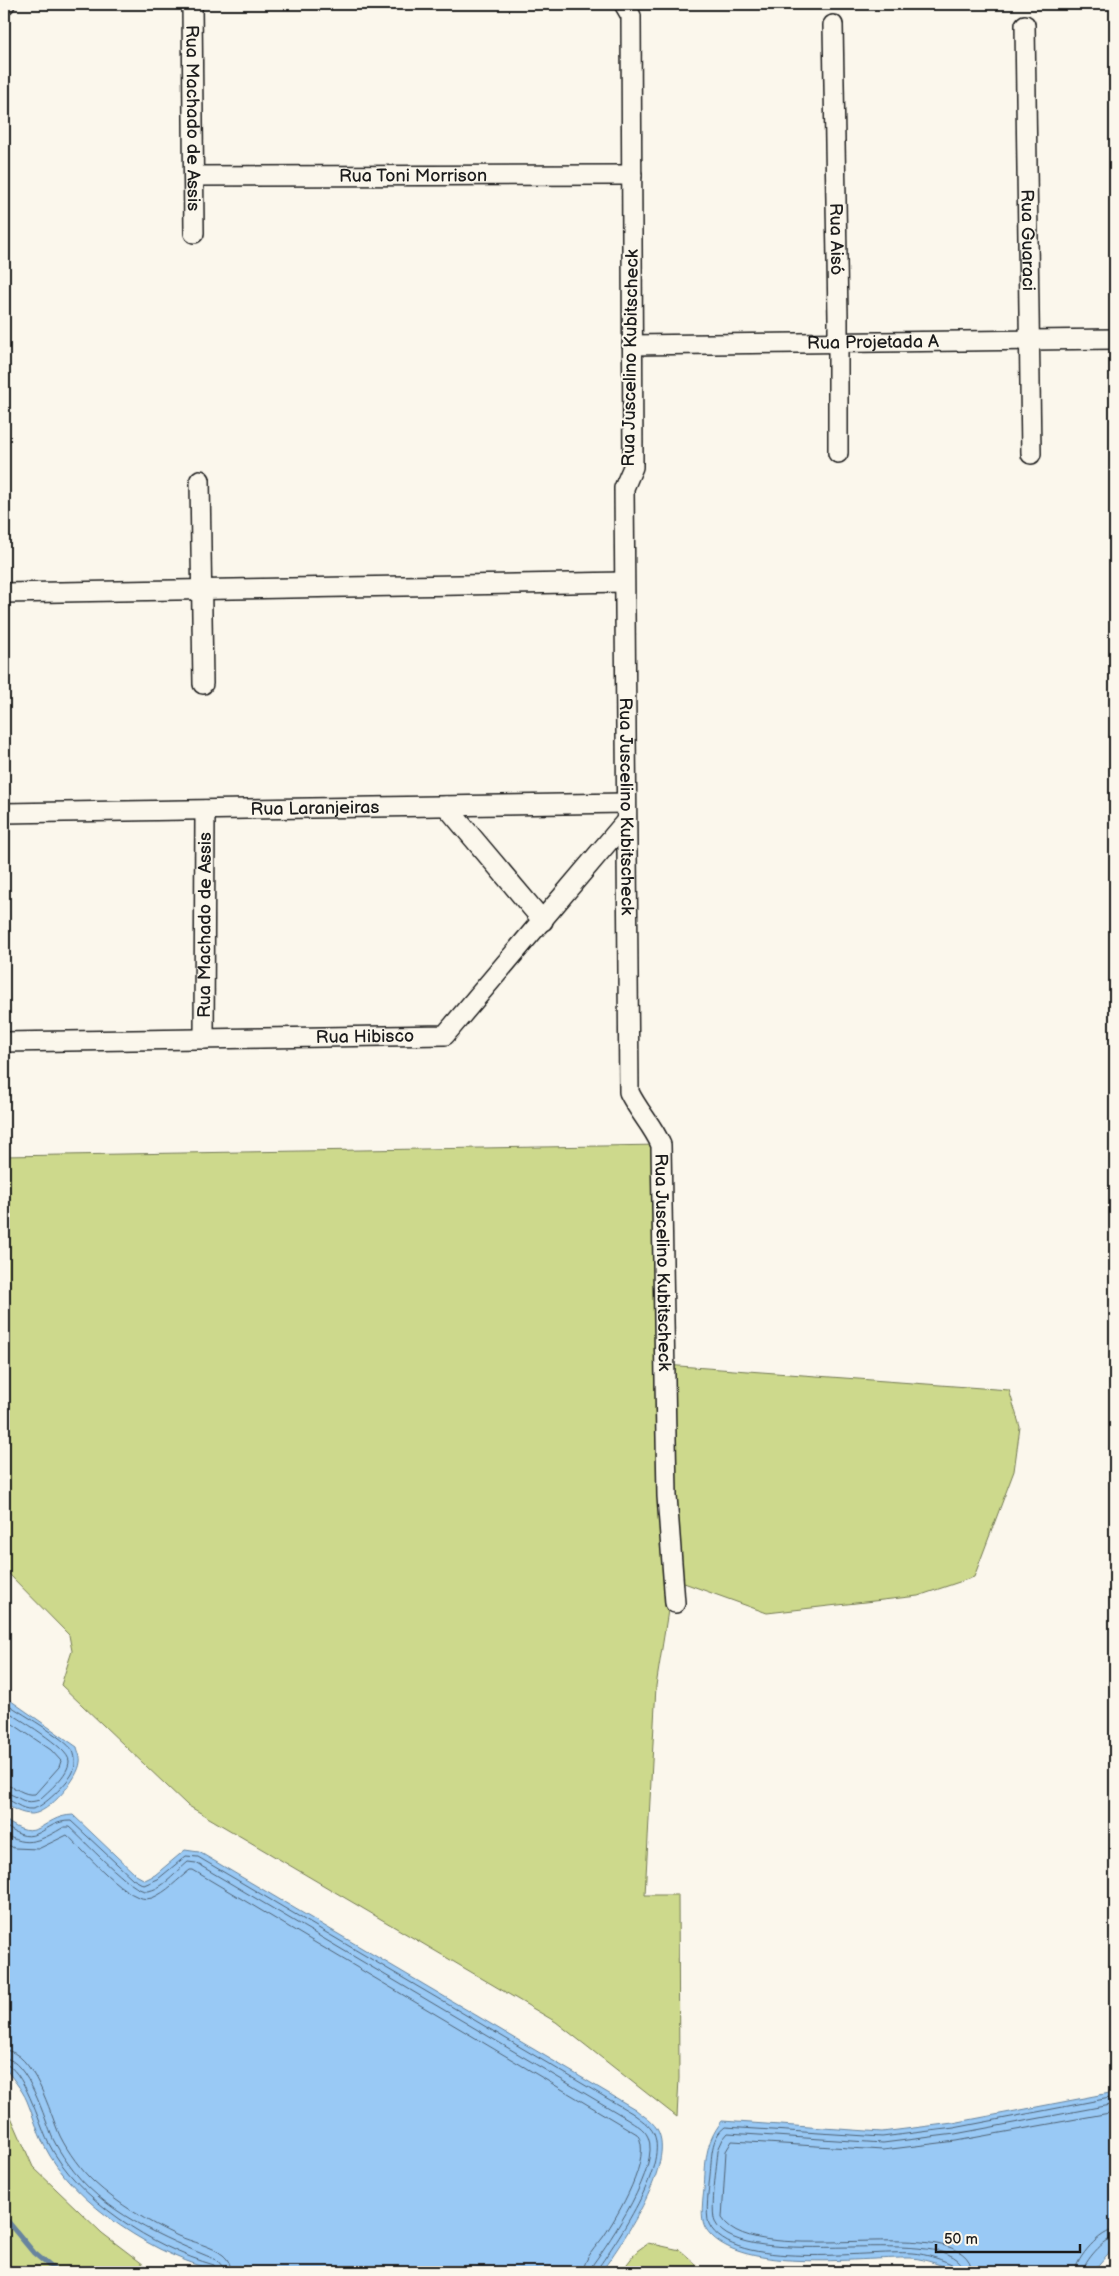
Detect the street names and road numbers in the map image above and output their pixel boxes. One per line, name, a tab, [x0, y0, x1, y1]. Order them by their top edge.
street label: Rua Machado de Assis	[181, 25, 204, 211]
street label: Rua Toni Morrison	[339, 165, 487, 187]
street label: Rua Guaraci	[1016, 189, 1039, 291]
street label: Rua Aisó	[825, 203, 847, 275]
street label: Rua Juscelino Kubitscheck	[618, 249, 643, 467]
street label: Rua Projetada A	[807, 331, 939, 354]
street label: Rua Juscelino Kubitscheck	[615, 697, 638, 915]
street label: Rua Laranjeiras	[250, 797, 380, 820]
street label: Rua Machado de Assis	[194, 832, 216, 1018]
street label: Rua Hibisco	[316, 1025, 414, 1048]
street label: Rua Juscelino Kubitscheck	[650, 1153, 675, 1371]

